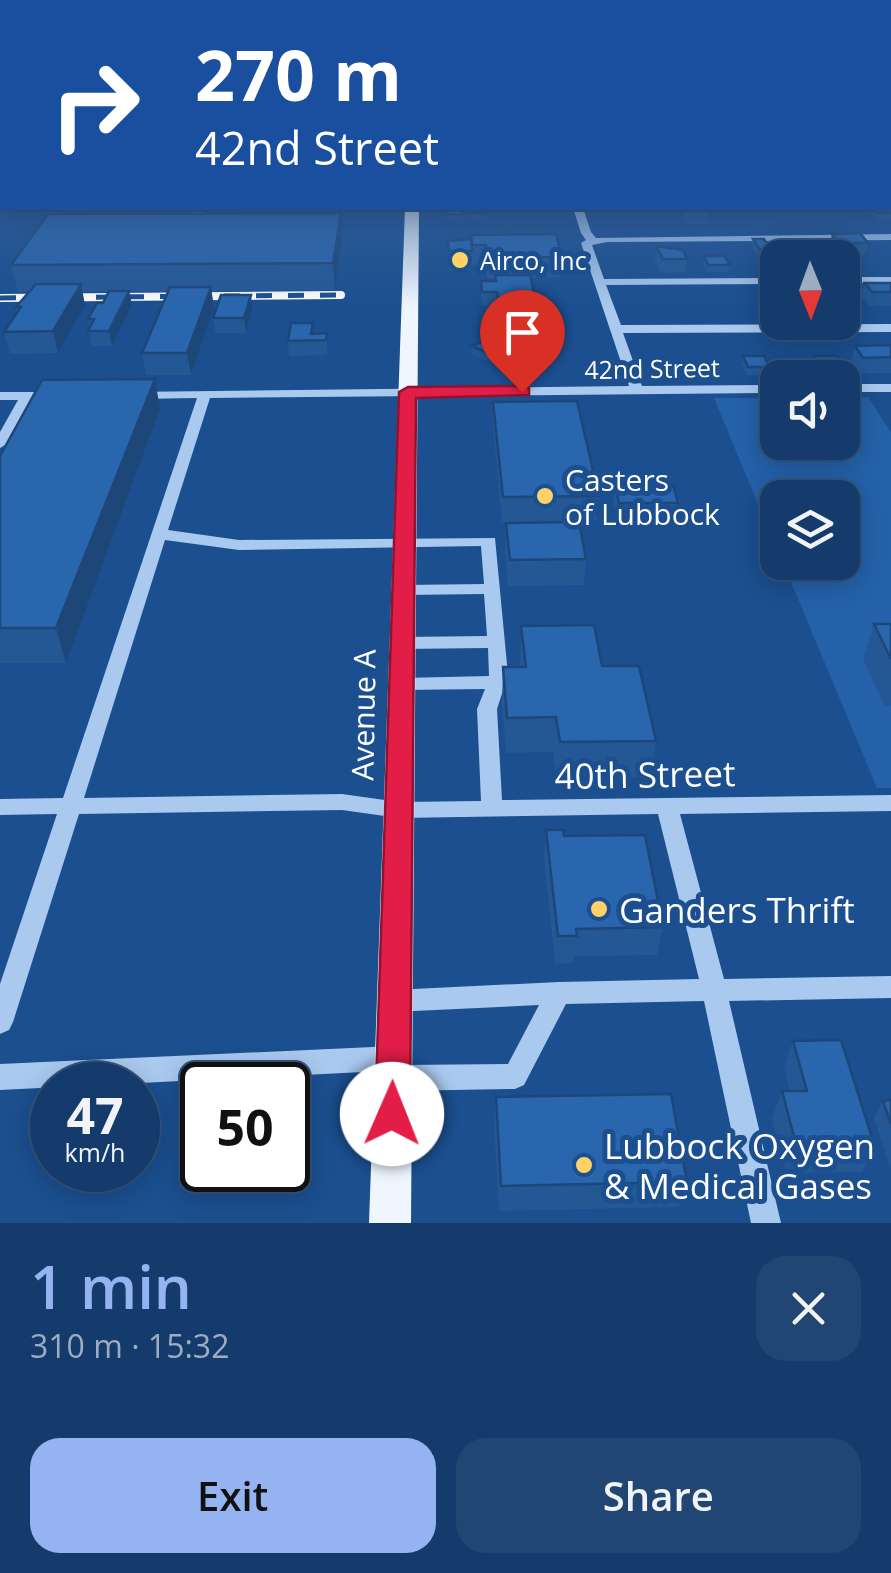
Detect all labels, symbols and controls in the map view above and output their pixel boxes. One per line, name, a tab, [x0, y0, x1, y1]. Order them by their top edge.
text: 270 m	[195, 26, 402, 122]
icon: right	[30, 40, 160, 170]
text: 42nd Street	[195, 117, 439, 178]
north arrow	[760, 240, 860, 340]
map controls	[760, 240, 860, 580]
place label: Airco, Inc	[480, 243, 587, 277]
marker: Airco, Inc	[449, 249, 471, 271]
pin	[480, 290, 565, 393]
icon: arrive	[495, 305, 550, 360]
street label: 42nd Street	[584, 350, 720, 386]
button: sound	[760, 360, 860, 460]
place label: Casters of Lubbock	[565, 459, 720, 534]
button: layers	[760, 480, 860, 580]
marker: Casters of Lubbock	[534, 485, 556, 507]
street label: Avenue A	[341, 649, 385, 781]
street label: 40th Street	[554, 749, 736, 799]
place label: Ganders Thrift	[619, 886, 855, 933]
marker: Ganders Thrift	[588, 898, 610, 920]
speed limit sign: 50	[180, 1062, 310, 1192]
position arrow	[340, 1062, 444, 1166]
text: 47	[66, 1081, 124, 1149]
place label: Lubbock Oxygen & Medical Gases	[604, 1122, 875, 1209]
text: km/h	[65, 1135, 125, 1169]
marker: Lubbock Oxygen & Medical Gases	[573, 1154, 595, 1176]
text: 1 min	[30, 1245, 192, 1327]
button: close	[756, 1256, 861, 1361]
text: 310 m · 15:32	[30, 1324, 229, 1367]
button: Exit	[30, 1438, 436, 1553]
button: Share	[456, 1438, 861, 1553]

